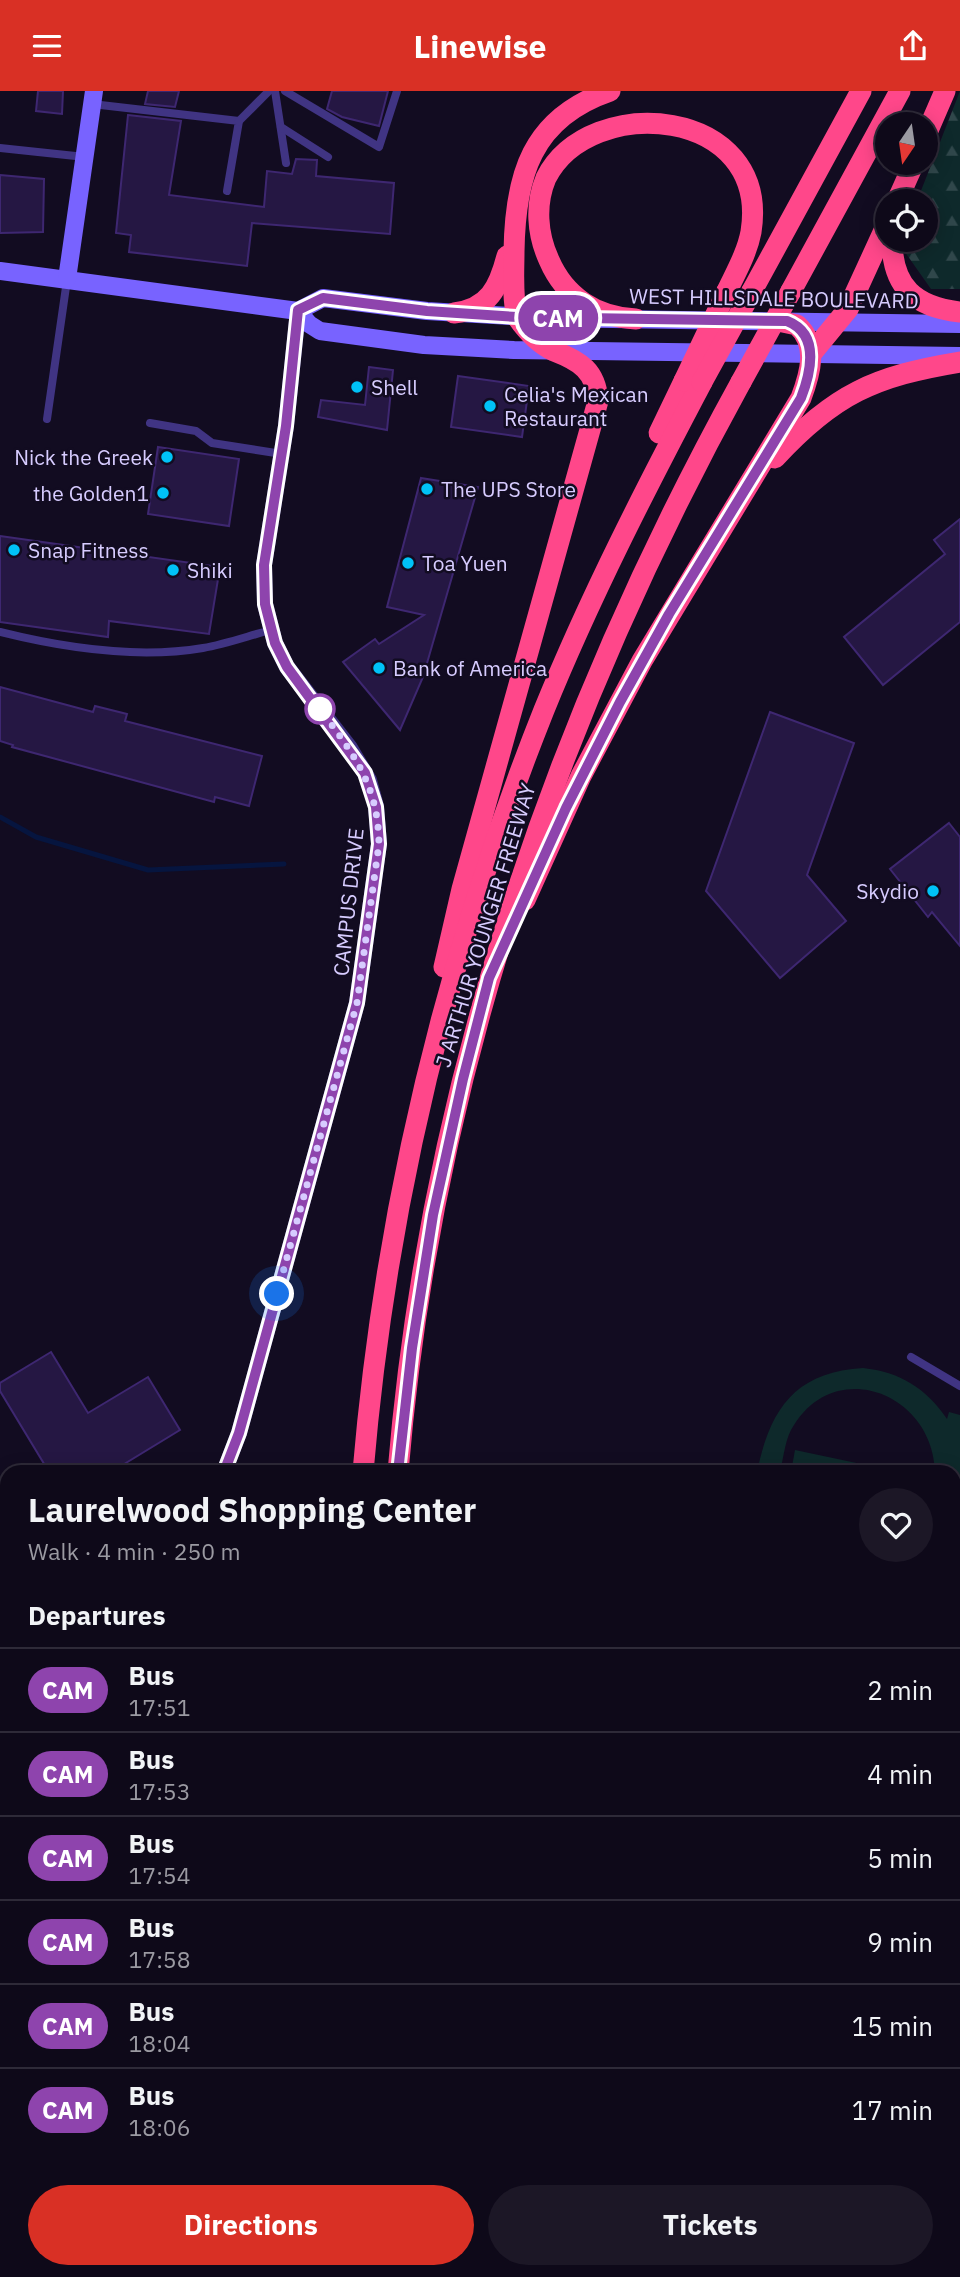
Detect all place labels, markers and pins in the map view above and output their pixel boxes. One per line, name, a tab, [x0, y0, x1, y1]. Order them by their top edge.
place label: Shell	[371, 373, 418, 401]
marker: Shell	[349, 379, 365, 395]
place label: Celia's Mexican Restaurant	[504, 380, 649, 432]
marker: Celia's Mexican Restaurant	[482, 398, 498, 414]
place label: Nick the Greek	[14, 443, 153, 471]
marker: Nick the Greek	[159, 449, 175, 465]
place label: The UPS Store	[441, 475, 576, 503]
place label: the Golden1	[33, 479, 149, 507]
marker: The UPS Store	[419, 481, 435, 497]
marker: the Golden1	[155, 485, 171, 501]
place label: Snap Fitness	[28, 536, 149, 564]
marker: Snap Fitness	[6, 542, 22, 558]
place label: Toa Yuen	[422, 549, 508, 577]
marker: Toa Yuen	[400, 555, 416, 571]
place label: Shiki	[187, 556, 233, 584]
marker: Shiki	[165, 562, 181, 578]
place label: Bank of America	[393, 654, 547, 682]
marker: Bank of America	[371, 660, 387, 676]
unlabelled marker	[305, 694, 335, 724]
place label: Skydio	[856, 877, 919, 905]
marker: Skydio	[925, 883, 941, 899]

